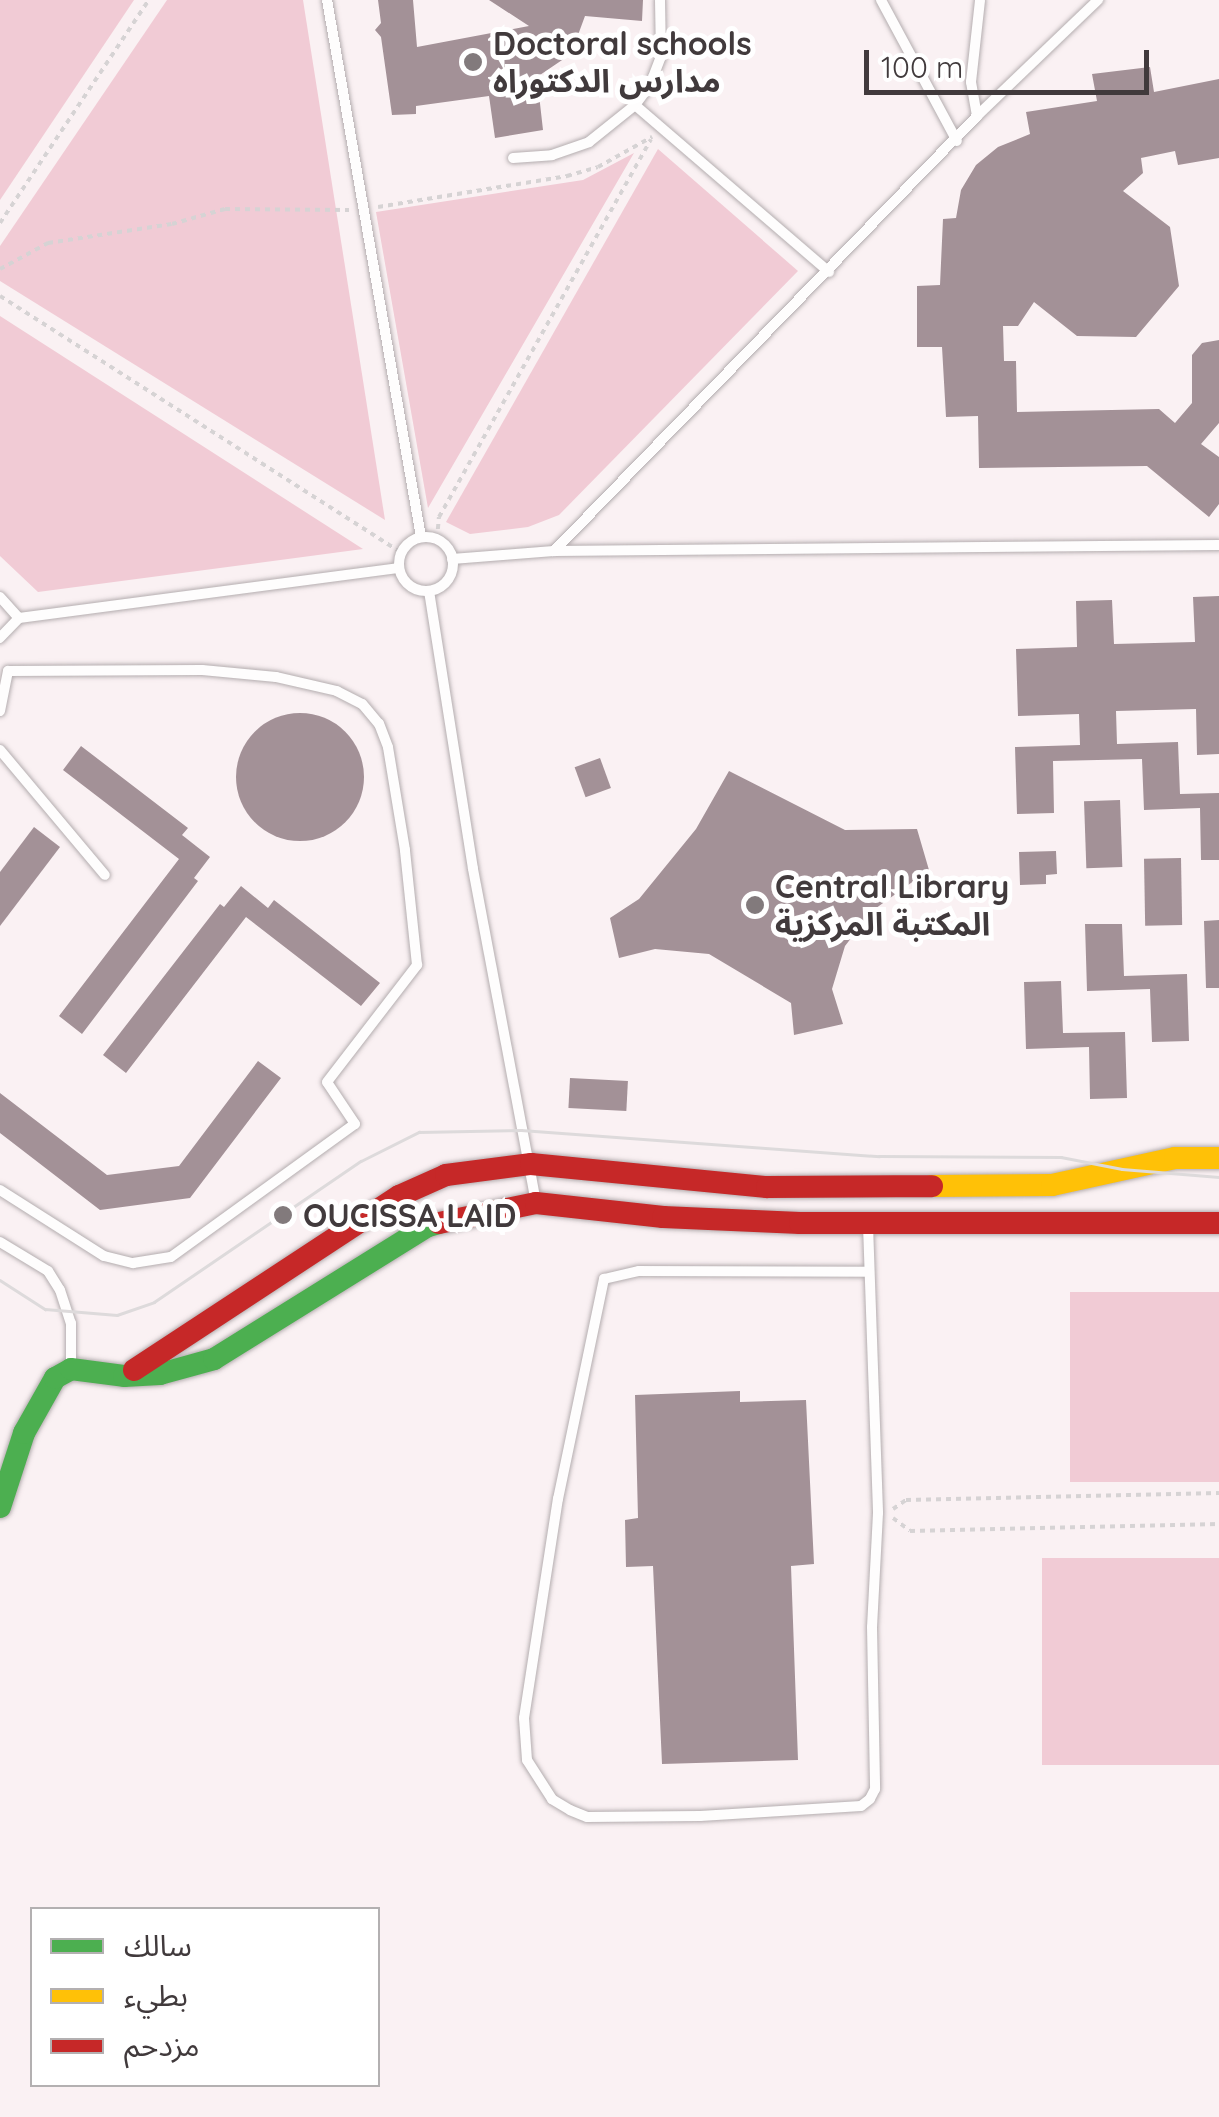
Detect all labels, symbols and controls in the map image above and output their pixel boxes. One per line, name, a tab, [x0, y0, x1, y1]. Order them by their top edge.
place label: Doctoral schools مدارس الدكتوراه	[493, 25, 752, 100]
scale bar	[869, 30, 1154, 92]
text: 100 m	[881, 48, 963, 86]
marker: Doctoral schools مدارس الدكتوراه	[462, 51, 484, 73]
place label: Central Library المكتبة المركزية	[775, 868, 1009, 943]
marker: Central Library المكتبة المركزية	[744, 894, 766, 916]
place label: OUCISSA LAID	[303, 1196, 516, 1234]
marker: OUCISSA LAID	[272, 1204, 294, 1226]
legend	[30, 1907, 380, 2087]
text: سالك	[124, 1926, 192, 1964]
text: بطيء	[124, 1976, 188, 2014]
text: مزدحم	[124, 2026, 200, 2064]

